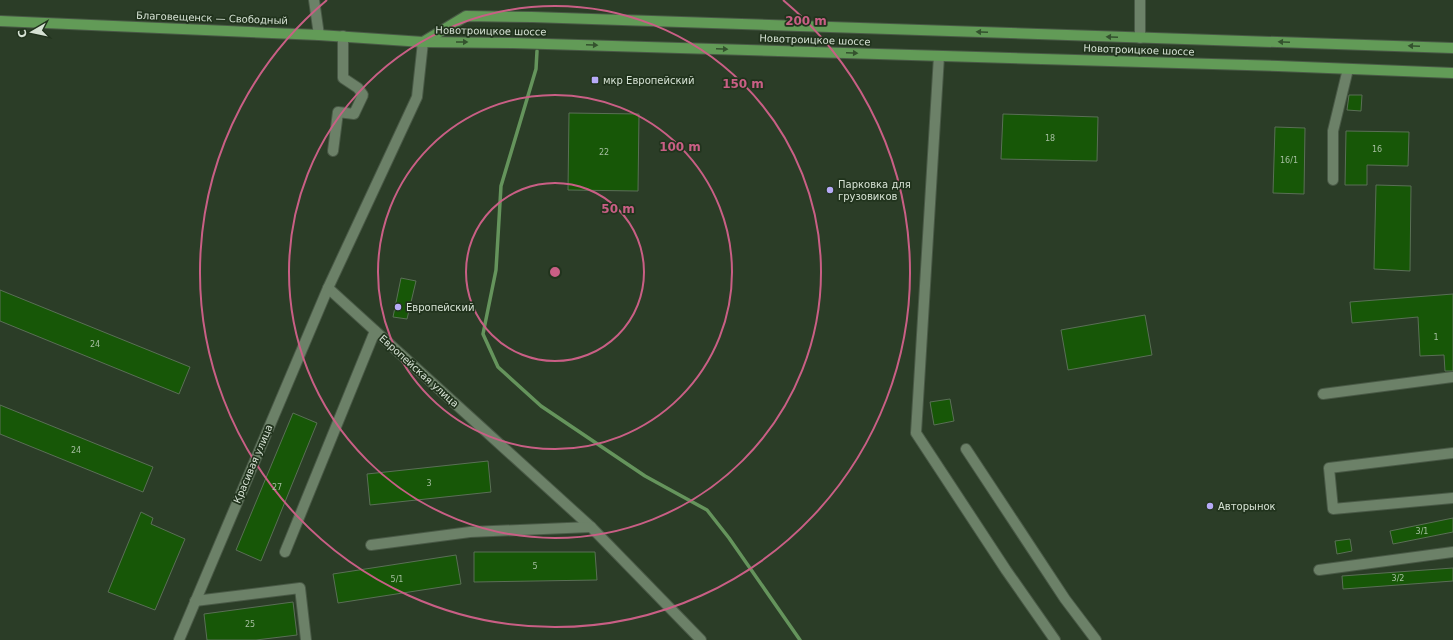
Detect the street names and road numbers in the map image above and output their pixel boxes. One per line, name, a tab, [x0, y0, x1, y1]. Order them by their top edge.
street label: Благовещенск — Свободный	[136, 10, 288, 26]
street label: Новотроицкое шоссе	[435, 25, 547, 37]
street label: Новотроицкое шоссе	[759, 33, 871, 47]
street label: Новотроицкое шоссе	[1083, 43, 1195, 57]
street label: Европейская улица	[377, 333, 461, 409]
street label: Красивая улица	[231, 423, 275, 505]

